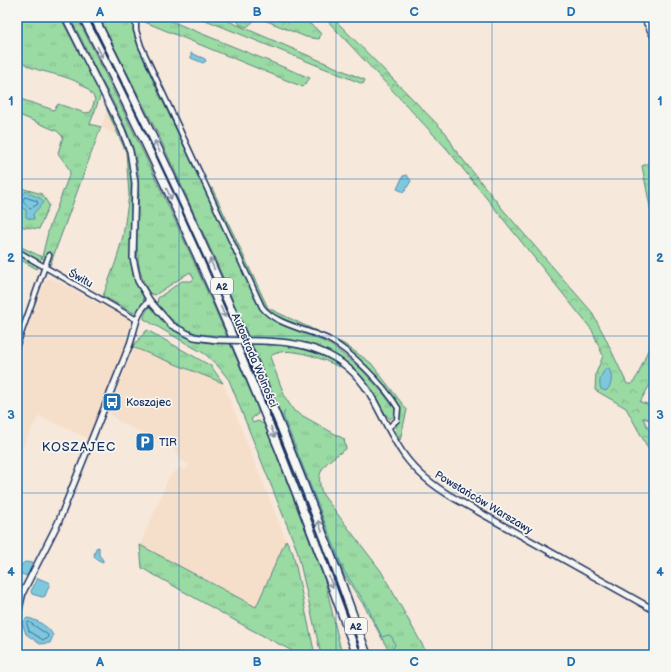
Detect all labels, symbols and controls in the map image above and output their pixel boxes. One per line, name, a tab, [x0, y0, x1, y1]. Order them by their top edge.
text: A	[95, 4, 104, 20]
text: B	[252, 4, 262, 20]
text: C	[409, 4, 419, 20]
text: D	[566, 4, 576, 20]
one-way arrow	[97, 45, 104, 57]
text: 1	[8, 93, 14, 109]
text: 1	[657, 93, 663, 109]
one-way arrow	[153, 140, 160, 152]
one-way arrow	[166, 188, 173, 200]
text: 2	[7, 250, 15, 266]
text: 2	[656, 250, 664, 266]
one-way arrow	[208, 258, 215, 270]
street label: Świtu	[66, 266, 96, 290]
road number: A2	[211, 278, 233, 294]
one-way arrow	[219, 306, 227, 318]
street label: Autostrada Wolności	[229, 311, 280, 409]
bus stop icon: Koszajec	[101, 391, 123, 413]
place label: Koszajec	[126, 396, 171, 409]
text: 3	[7, 407, 15, 423]
text: 3	[656, 407, 664, 423]
one-way arrow	[269, 426, 277, 438]
parking icon: TIR	[134, 431, 156, 453]
place label: TIR	[159, 436, 177, 449]
district label: KOSZAJEC	[42, 439, 116, 455]
street label: Powstańców Warszawy	[432, 468, 535, 537]
one-way arrow	[316, 521, 324, 533]
text: 4	[7, 564, 15, 580]
text: 4	[656, 564, 664, 580]
one-way arrow	[327, 576, 335, 588]
road number: A2	[345, 618, 367, 634]
text: A	[95, 654, 104, 670]
text: B	[252, 654, 262, 670]
text: C	[409, 654, 419, 670]
text: D	[566, 654, 576, 670]

